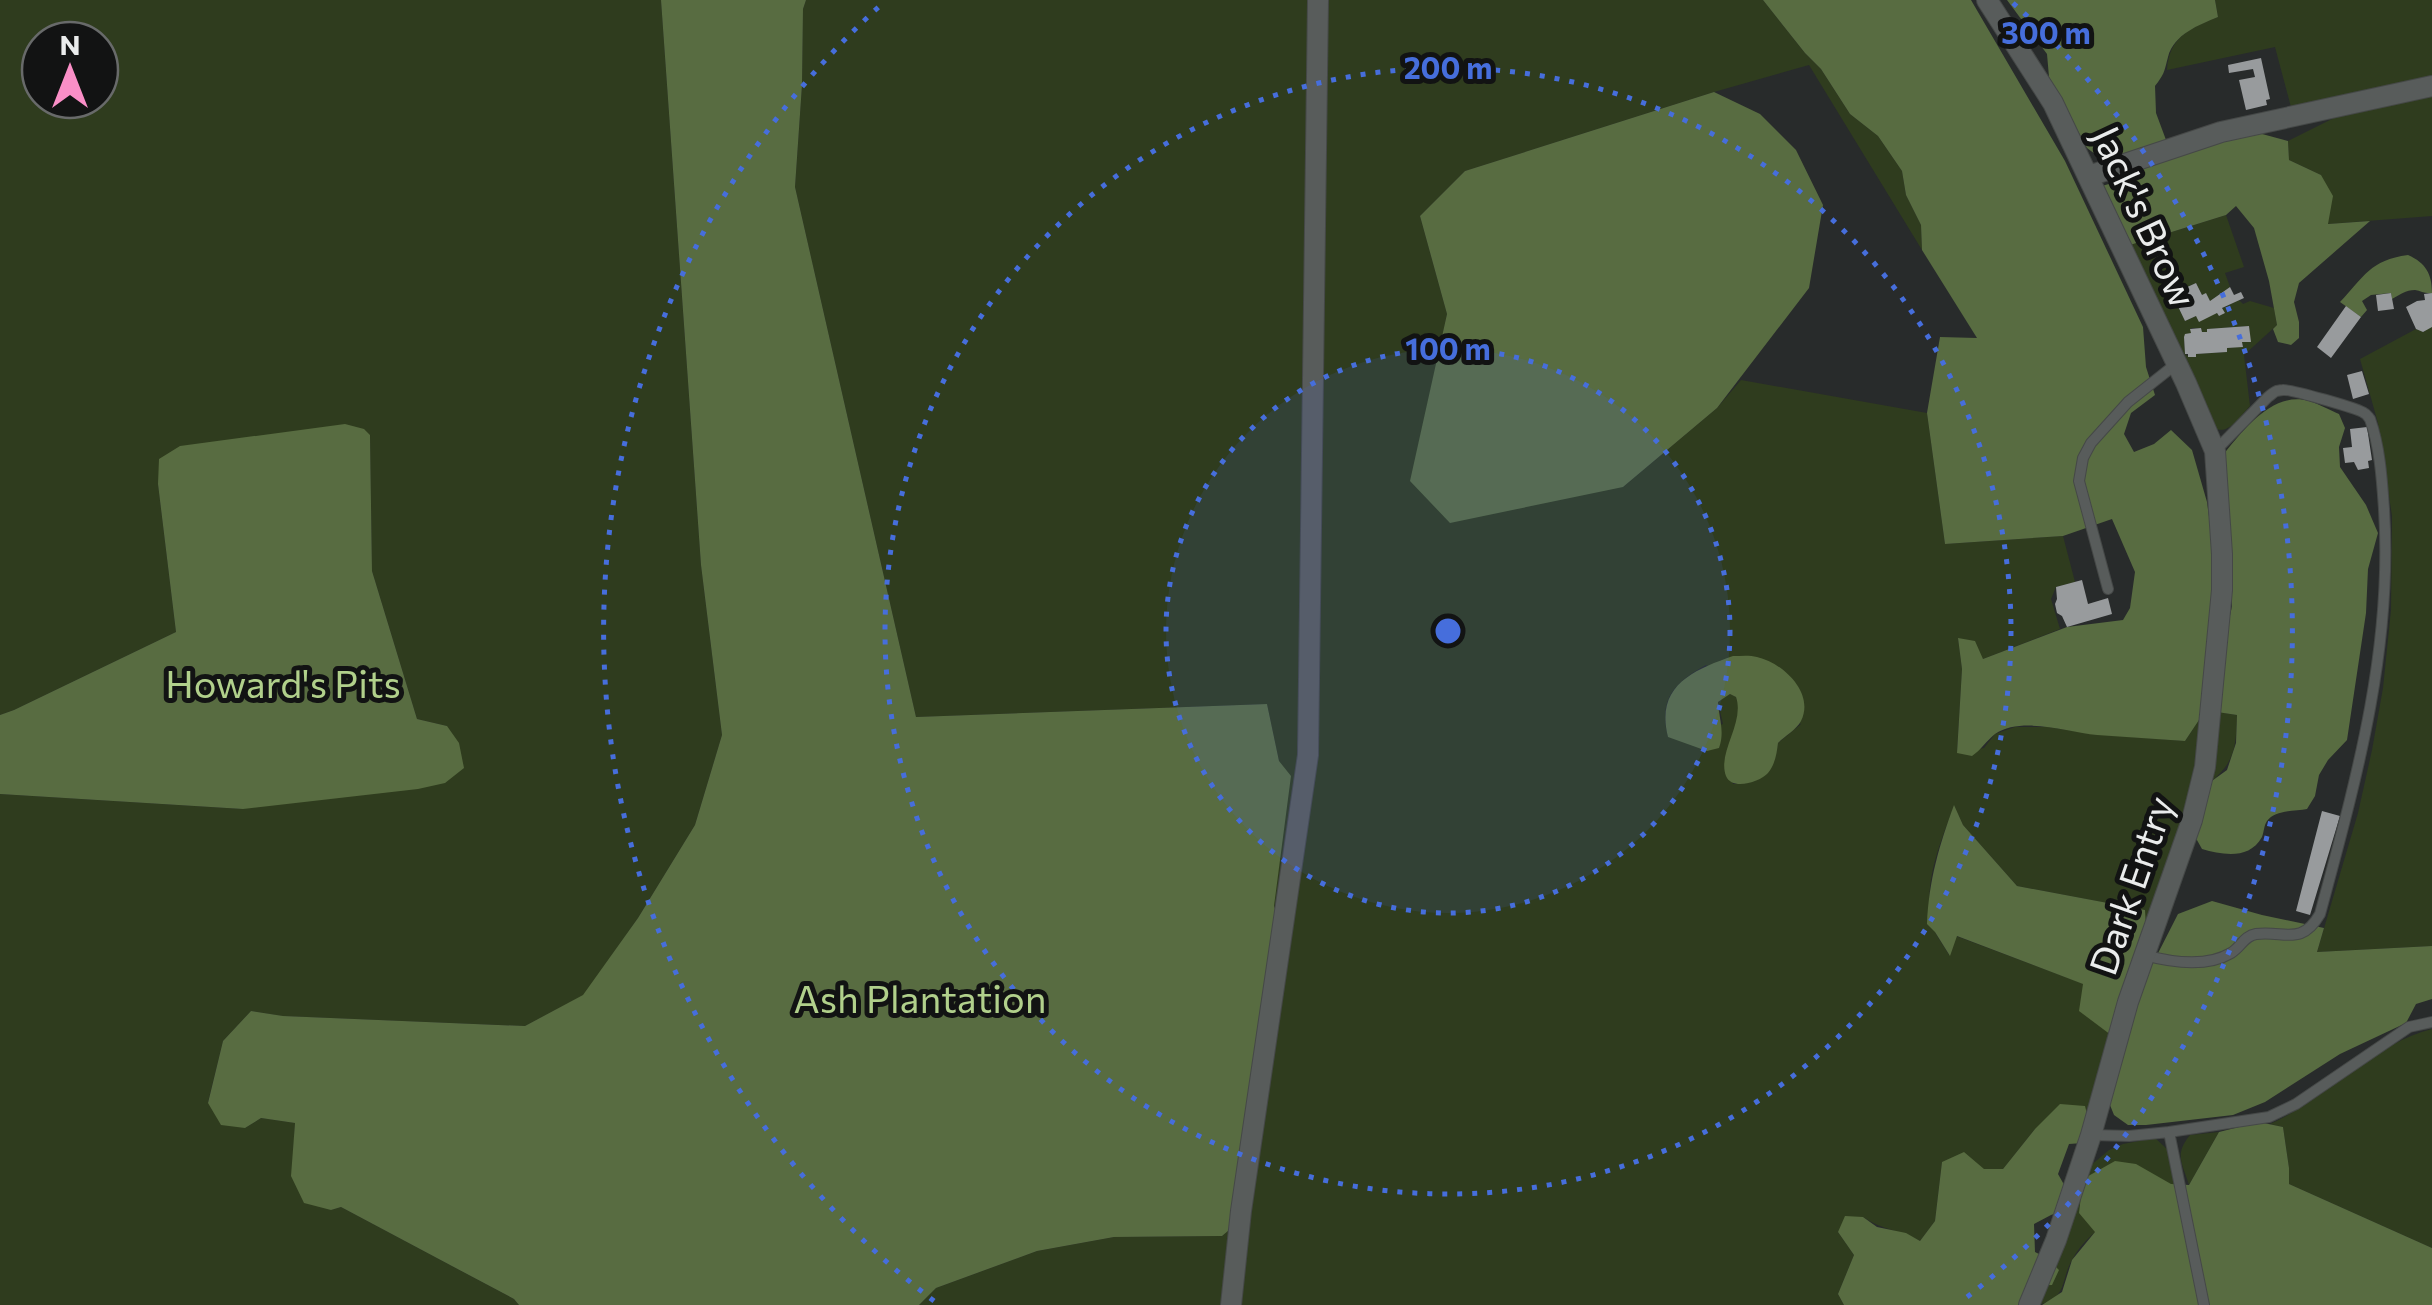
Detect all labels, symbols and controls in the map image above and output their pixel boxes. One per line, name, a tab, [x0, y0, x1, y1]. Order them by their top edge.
text: 300 m	[2001, 13, 2091, 50]
north arrow	[20, 20, 120, 120]
text: N	[60, 27, 81, 61]
text: 200 m	[1404, 48, 1492, 85]
street label: Jack's Brow	[2084, 118, 2208, 314]
text: 100 m	[1405, 329, 1491, 366]
centre of rings	[1430, 613, 1466, 649]
park label: Howard's Pits	[165, 659, 401, 706]
street label: Dark Entry	[2078, 790, 2182, 980]
park label: Ash Plantation	[794, 974, 1047, 1021]

